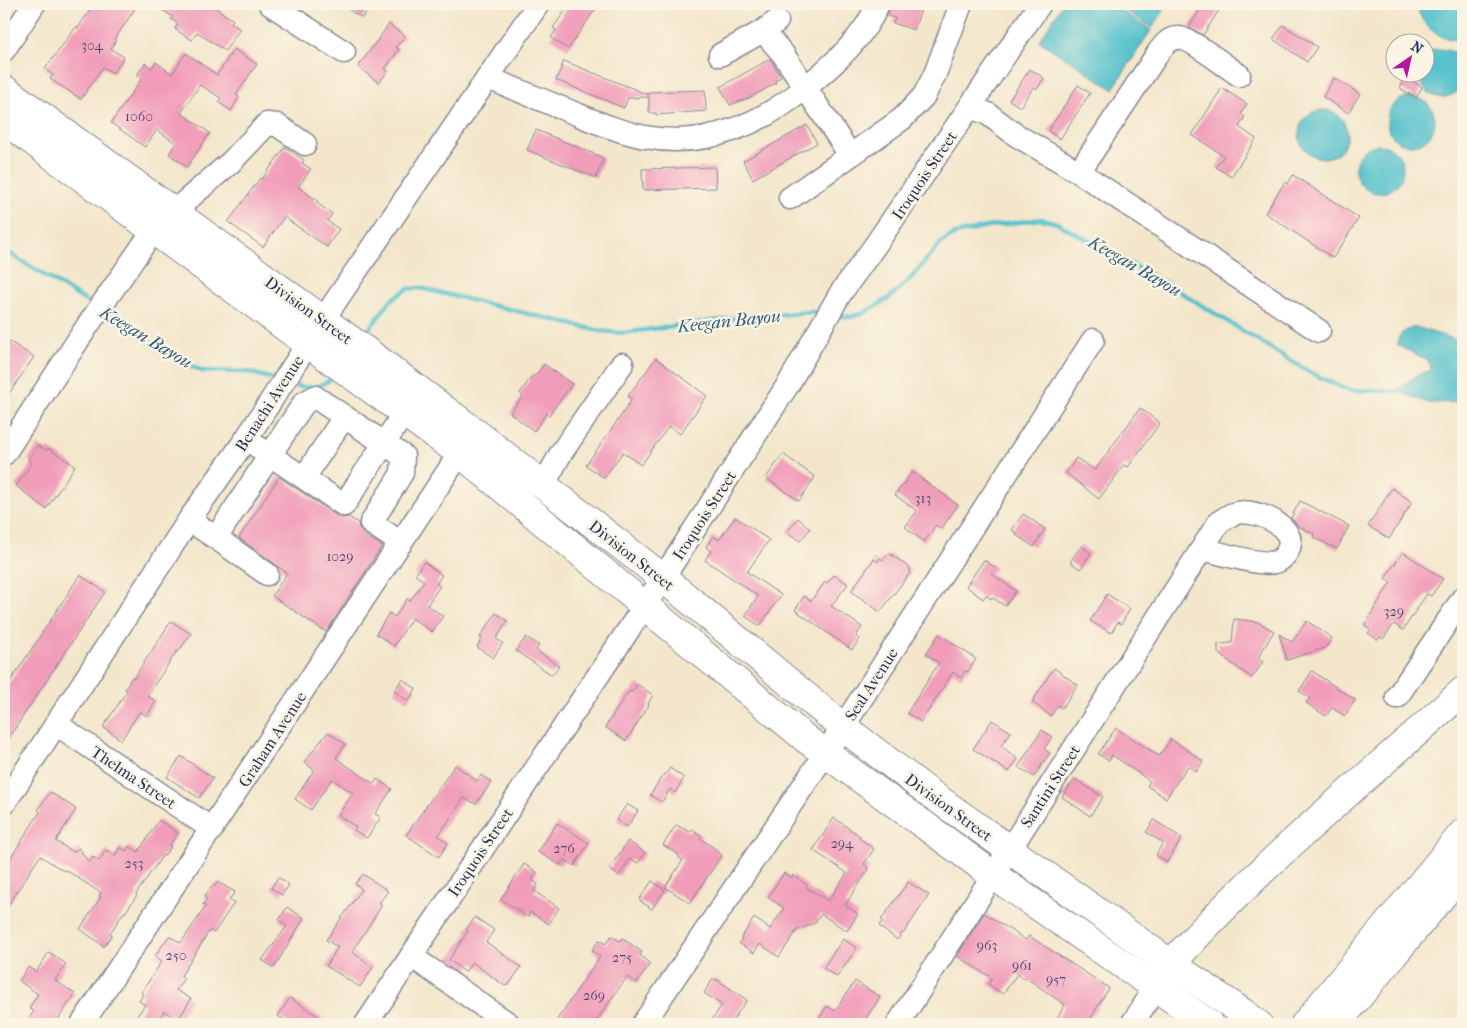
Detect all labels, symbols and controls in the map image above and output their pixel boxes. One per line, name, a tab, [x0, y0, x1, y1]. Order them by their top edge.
north arrow	[1384, 32, 1434, 82]
house number: 304	[81, 37, 104, 54]
text: N	[1408, 38, 1426, 58]
house number: 1060	[125, 108, 153, 125]
street label: Iroquois Street	[888, 127, 961, 223]
water label: Keegan Bayou	[1083, 230, 1185, 302]
street label: Division Street	[262, 272, 356, 348]
water label: Keegan Bayou	[94, 301, 196, 373]
water label: Keegan Bayou	[674, 306, 782, 338]
street label: Benachi Avenue	[231, 352, 308, 455]
street label: Iroquois Street	[669, 467, 740, 563]
house number: 313	[915, 490, 931, 507]
street label: Division Street	[585, 516, 678, 595]
house number: 1029	[326, 548, 354, 565]
house number: 329	[1384, 603, 1404, 620]
street label: Seal Avenue	[841, 644, 902, 724]
street label: Graham Avenue	[234, 688, 310, 791]
street label: Santini Street	[1017, 741, 1084, 831]
street label: Thelma Street	[88, 742, 180, 813]
street label: Division Street	[902, 769, 996, 845]
street label: Iroquois Street	[444, 804, 517, 900]
house number: 294	[831, 835, 854, 852]
house number: 276	[553, 840, 575, 857]
house number: 253	[125, 855, 144, 872]
house number: 963	[977, 937, 997, 954]
house number: 250	[166, 947, 186, 964]
house number: 275	[612, 949, 632, 966]
house number: 961	[1012, 957, 1032, 974]
house number: 957	[1046, 971, 1066, 988]
house number: 269	[583, 987, 605, 1004]

